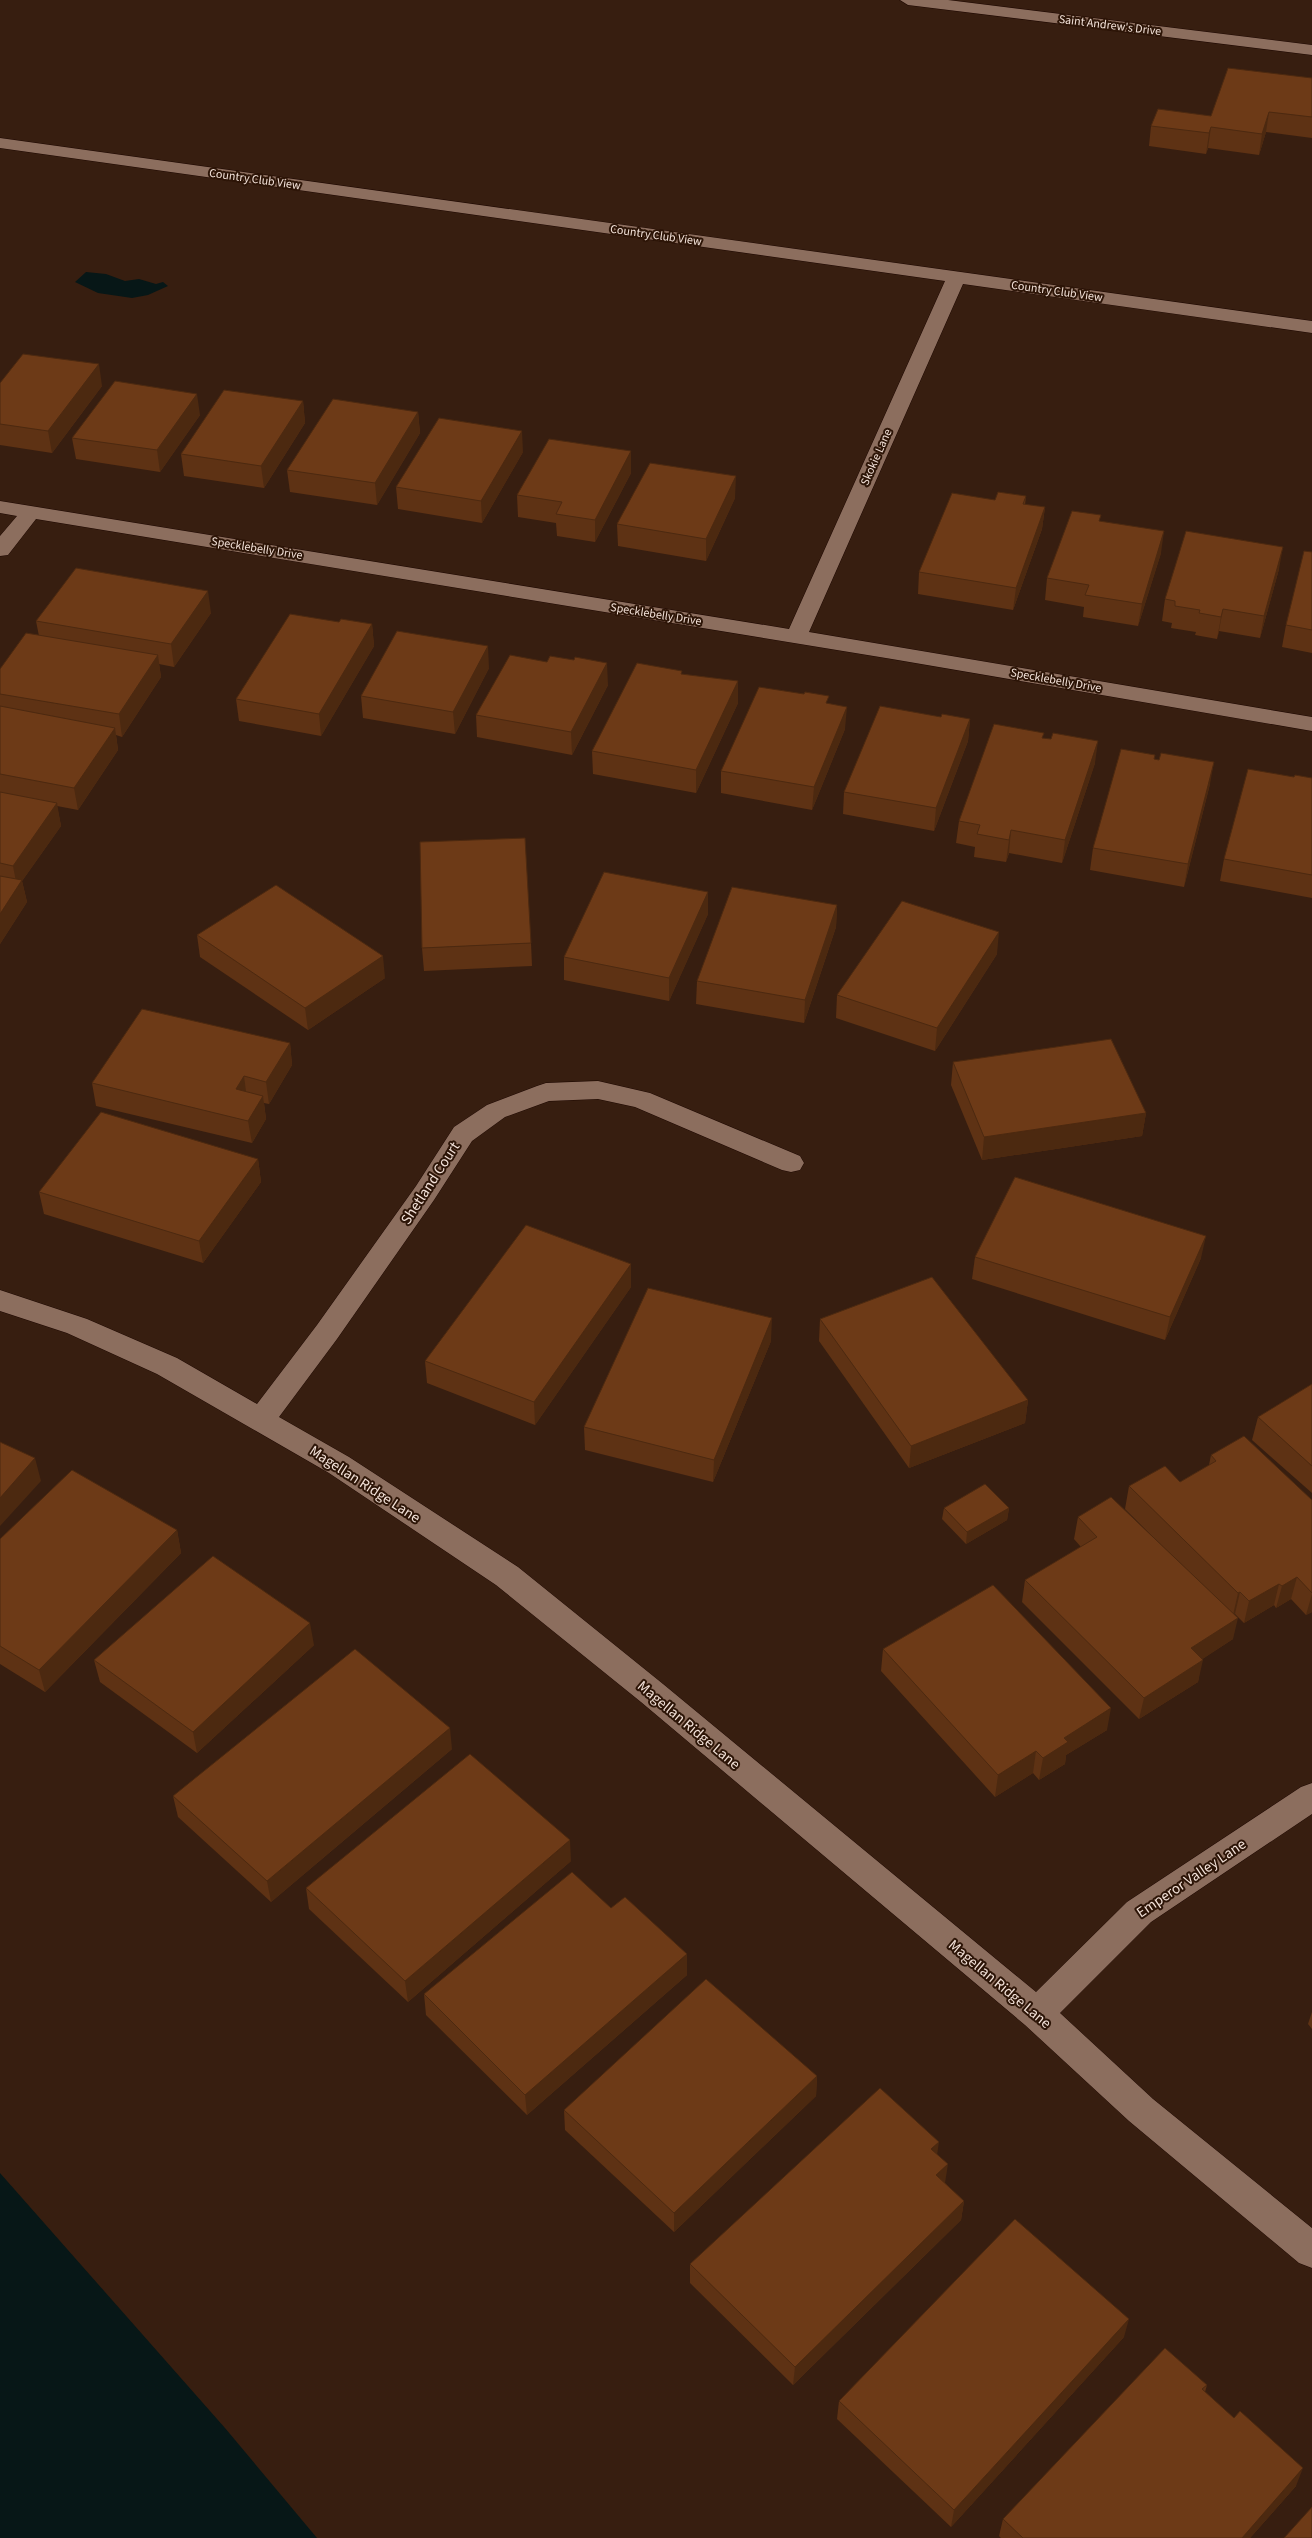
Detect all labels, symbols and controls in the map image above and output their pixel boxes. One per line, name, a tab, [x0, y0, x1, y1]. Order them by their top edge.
street label: Saint Andrew's Drive	[1058, 11, 1162, 40]
street label: Country Club View	[208, 165, 302, 194]
street label: Country Club View	[609, 221, 703, 250]
street label: Country Club View	[1010, 277, 1104, 306]
street label: Skokie Lane	[856, 426, 896, 488]
street label: Specklebelly Drive	[210, 533, 304, 564]
street label: Specklebelly Drive	[609, 599, 703, 630]
street label: Specklebelly Drive	[1009, 664, 1103, 697]
street label: Shetland Court	[396, 1138, 465, 1229]
street label: Magellan Ridge Lane	[305, 1441, 424, 1528]
street label: Magellan Ridge Lane	[633, 1676, 745, 1775]
street label: Emperor Valley Lane	[1132, 1834, 1250, 1923]
street label: Magellan Ridge Lane	[944, 1935, 1056, 2034]

